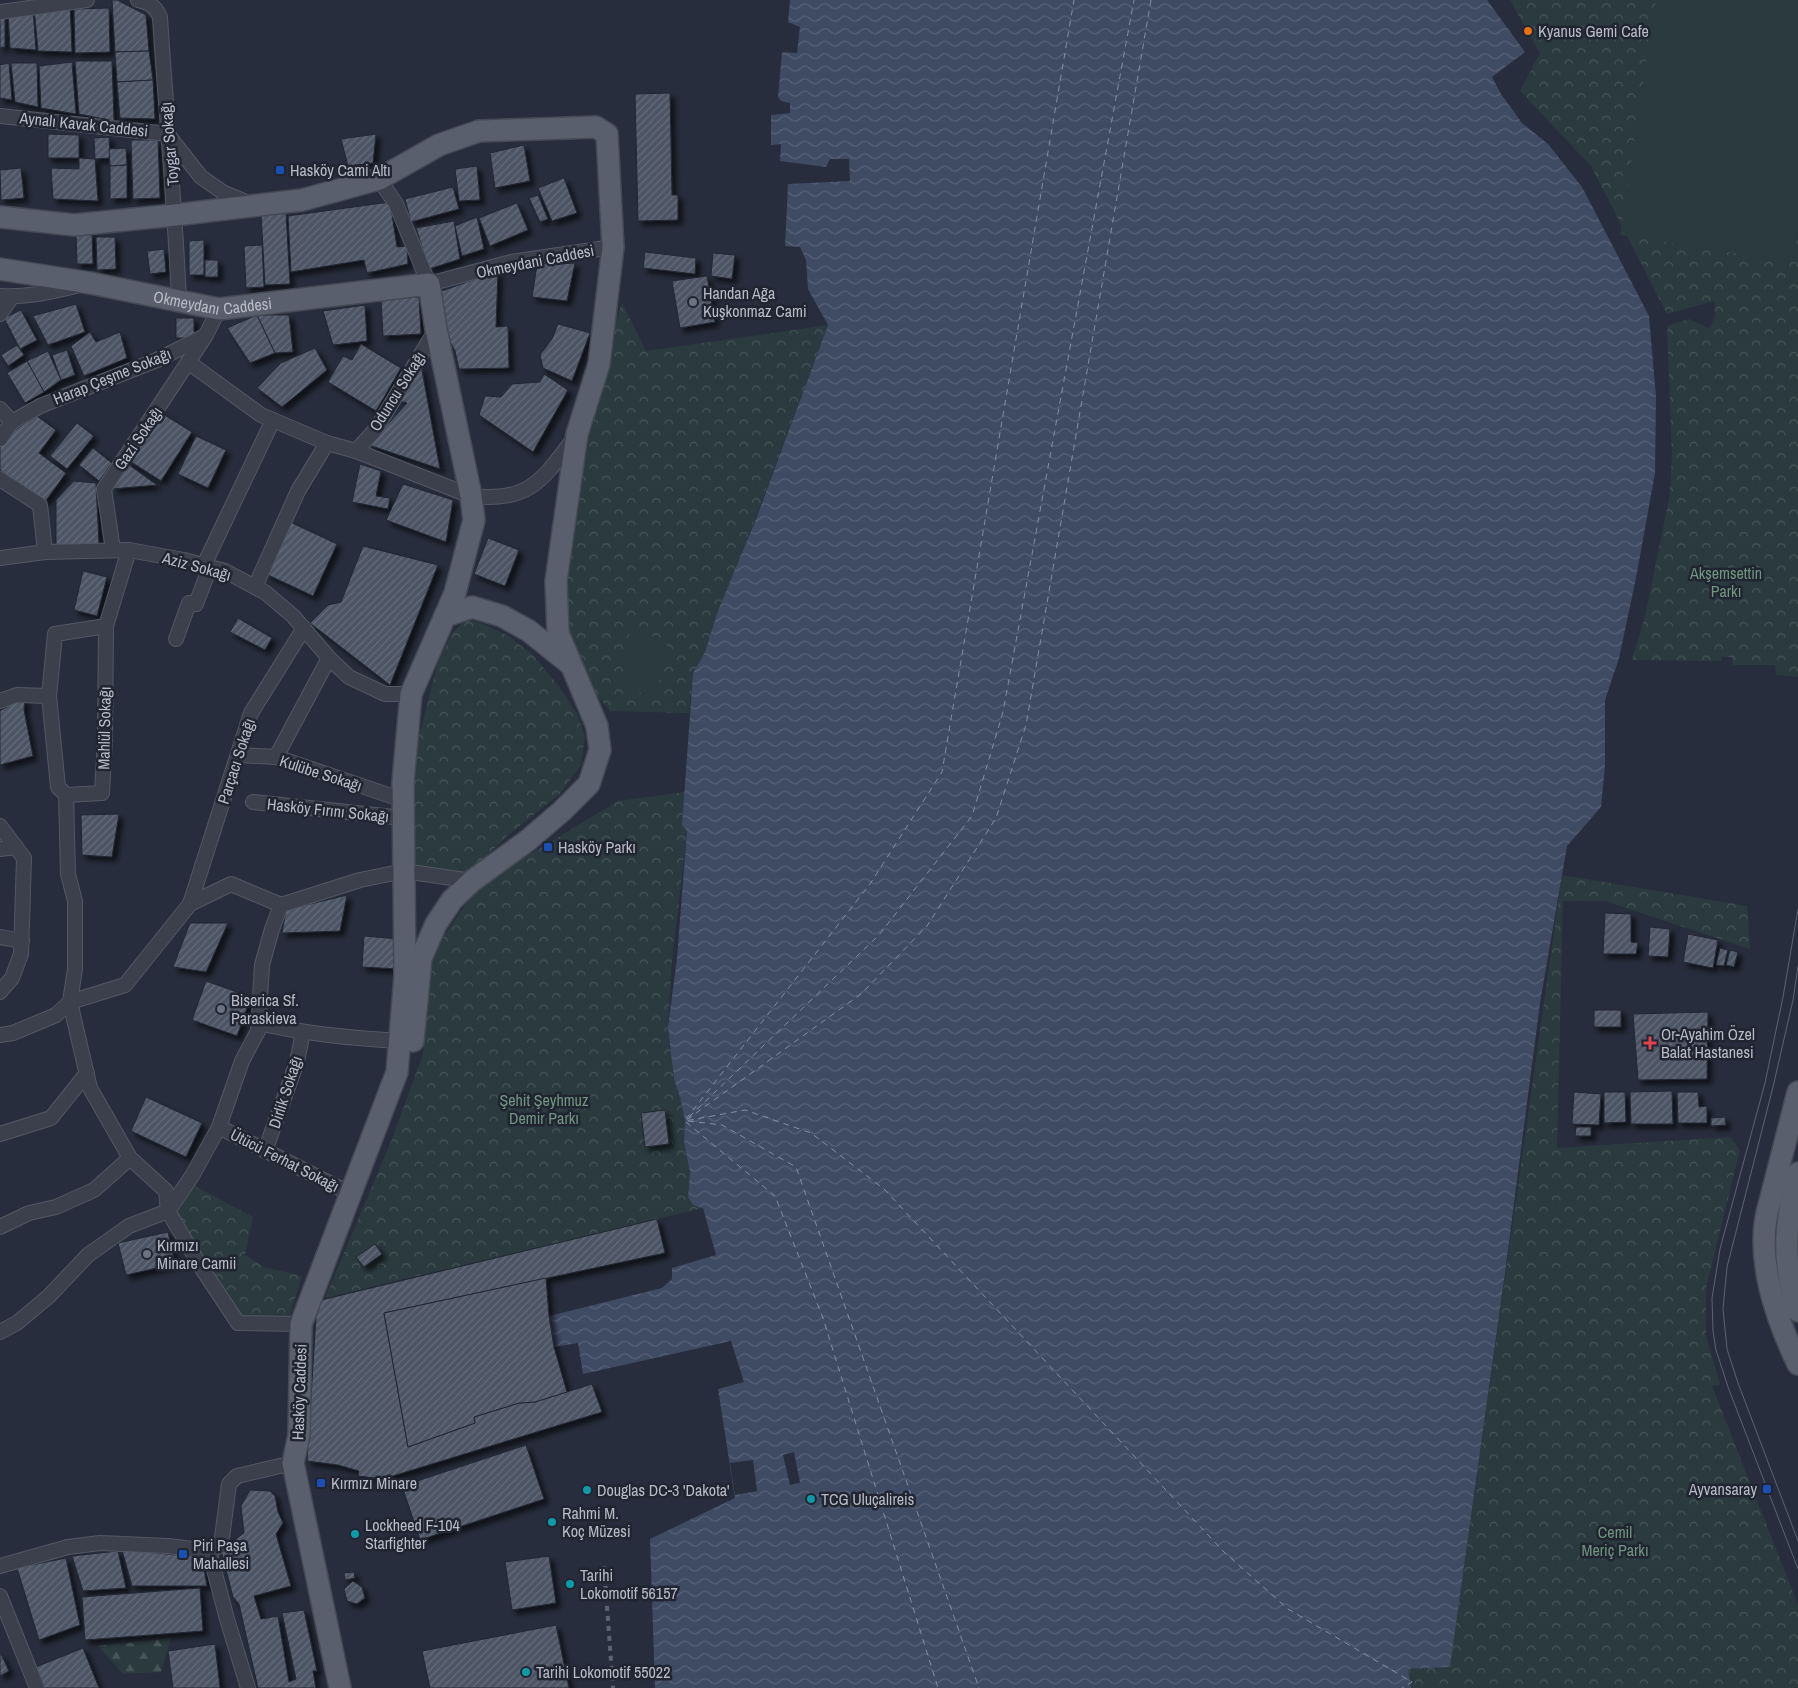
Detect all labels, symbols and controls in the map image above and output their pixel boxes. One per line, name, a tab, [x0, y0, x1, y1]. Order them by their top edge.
place label: Kyanus Gemi Cafe	[1538, 20, 1649, 42]
marker: Kyanus Gemi Cafe	[1522, 25, 1534, 37]
street label: Toygar Sokağı	[154, 101, 184, 187]
street label: Aynalı Kavak Caddesi	[18, 106, 149, 142]
place label: Hasköy Cami Altı	[290, 159, 391, 181]
marker: Hasköy Cami Altı	[274, 164, 286, 176]
street label: Okmeydani Caddesi	[474, 239, 596, 283]
place label: Handan Ağa Kuşkonmaz Cami	[703, 282, 807, 322]
street label: Okmeydanı Caddesi	[152, 285, 273, 320]
marker: Handan Ağa Kuşkonmaz Cami	[687, 296, 699, 308]
street label: Harap Çeşme Sokağı	[50, 342, 174, 410]
street label: Oduncu Sokağı	[364, 347, 430, 435]
street label: Gazi Sokağı	[109, 402, 167, 474]
street label: Aziz Sokağı	[159, 546, 234, 586]
park label: Akşemsettin Parkı	[1689, 562, 1762, 602]
street label: Mahlül Sokağı	[92, 686, 116, 770]
street label: Parçacı Sokağı	[212, 715, 260, 807]
street label: Kulübe Sokağı	[277, 749, 365, 797]
street label: Hasköy Fırını Sokağı	[266, 793, 390, 827]
place label: Hasköy Parkı	[558, 836, 636, 858]
marker: Hasköy Parkı	[542, 841, 554, 853]
place label: Biserica Sf. Paraskieva	[231, 989, 299, 1029]
marker: Biserica Sf. Paraskieva	[215, 1003, 227, 1015]
place label: Or-Ayahim Özel Balat Hastanesi	[1661, 1023, 1755, 1063]
marker: Or-Ayahim Özel Balat Hastanesi	[1643, 1036, 1657, 1050]
street label: Dirlik Sokağı	[263, 1053, 307, 1131]
park label: Şehit Şeyhmuz Demir Parkı	[500, 1089, 589, 1129]
street label: Ütücü Ferhat Sokağı	[227, 1123, 343, 1197]
place label: Kırmızı Minare Camii	[157, 1234, 236, 1274]
marker: Kırmızı Minare Camii	[141, 1248, 153, 1260]
street label: Hasköy Caddesi	[286, 1344, 312, 1440]
place label: Kırmızı Minare	[331, 1472, 417, 1494]
marker: Kırmızı Minare	[315, 1477, 327, 1489]
place label: Ayvansaray	[1688, 1478, 1757, 1500]
place label: Douglas DC-3 'Dakota'	[597, 1479, 730, 1501]
marker: Ayvansaray	[1761, 1483, 1773, 1495]
marker: Douglas DC-3 'Dakota'	[581, 1484, 593, 1496]
place label: TCG Uluçalireis	[821, 1488, 914, 1510]
marker: TCG Uluçalireis	[805, 1493, 817, 1505]
place label: Rahmi M. Koç Müzesi	[562, 1502, 631, 1542]
place label: Lockheed F-104 Starfighter	[365, 1514, 460, 1554]
marker: Rahmi M. Koç Müzesi	[546, 1516, 558, 1528]
park label: Cemil Meriç Parkı	[1581, 1521, 1649, 1561]
marker: Lockheed F-104 Starfighter	[349, 1528, 361, 1540]
place label: Piri Paşa Mahallesi	[193, 1534, 249, 1574]
marker: Piri Paşa Mahallesi	[177, 1548, 189, 1560]
place label: Tarihi Lokomotif 56157	[580, 1564, 678, 1604]
marker: Tarihi Lokomotif 56157	[564, 1578, 576, 1590]
place label: Tarihi Lokomotif 55022	[536, 1661, 670, 1683]
marker: Tarihi Lokomotif 55022	[520, 1666, 532, 1678]

